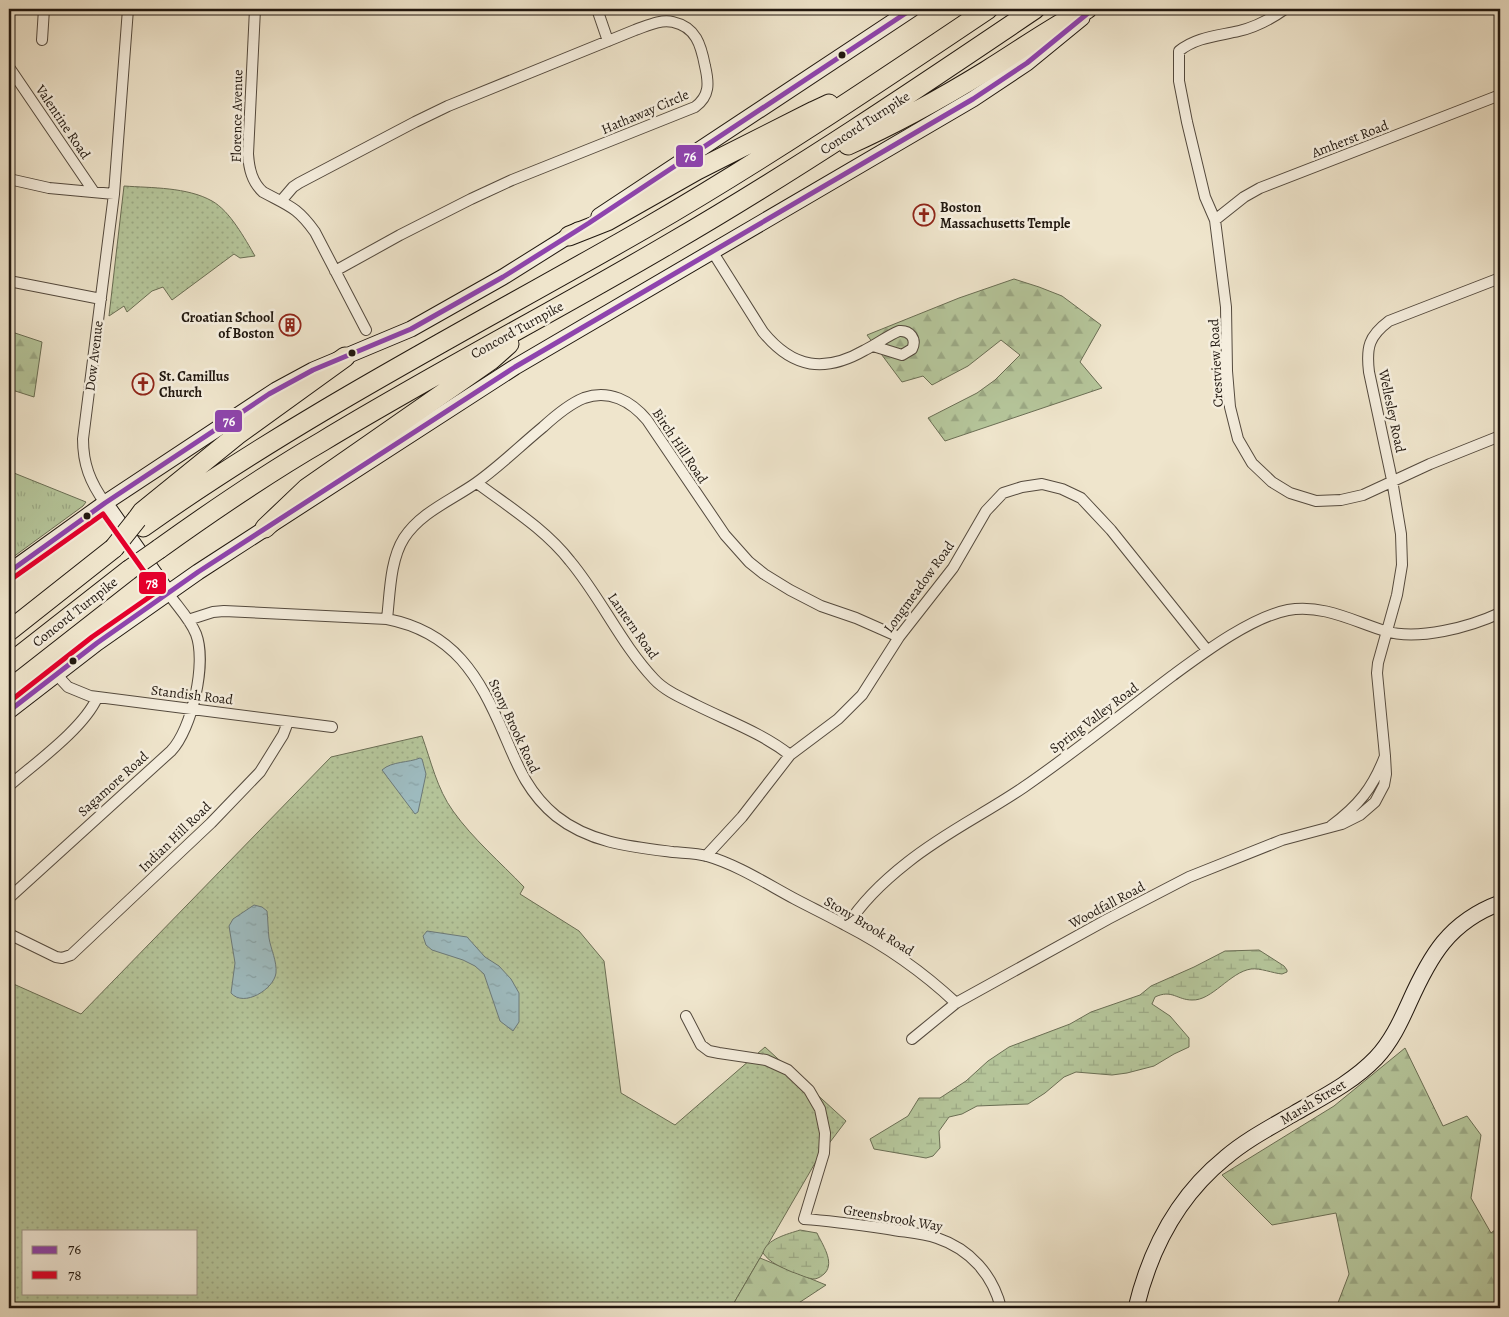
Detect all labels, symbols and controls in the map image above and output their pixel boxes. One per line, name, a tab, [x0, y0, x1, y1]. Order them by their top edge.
unlabelled marker	[837, 50, 847, 60]
street label: Florence Avenue	[227, 69, 247, 163]
street label: Valentine Road	[31, 80, 95, 163]
street label: Hathaway Circle	[598, 85, 692, 139]
street label: Concord Turnpike	[816, 87, 914, 159]
street label: Amherst Road	[1308, 115, 1392, 163]
line badge: 76	[675, 144, 704, 168]
text: 76	[684, 147, 697, 166]
place label: Boston Massachusetts Temple	[940, 198, 1071, 233]
church icon: Boston Massachusetts Temple	[912, 203, 936, 227]
street label: Concord Turnpike	[467, 297, 567, 363]
place label: Croatian School of Boston	[181, 308, 274, 343]
building icon: Croatian School of Boston	[278, 313, 302, 337]
street label: Crestview Road	[1204, 318, 1228, 408]
street label: Dow Avenue	[80, 320, 108, 392]
unlabelled marker	[347, 348, 357, 358]
place label: St. Camillus Church	[159, 367, 229, 402]
street label: Wellesley Road	[1374, 367, 1410, 455]
church icon: St. Camillus Church	[131, 372, 155, 396]
street label: Birch Hill Road	[648, 405, 712, 488]
line badge: 76	[214, 409, 243, 433]
text: 76	[223, 412, 236, 431]
unlabelled marker	[82, 511, 92, 521]
street label: Longmeadow Road	[879, 537, 959, 637]
line badge: 78	[138, 571, 167, 595]
street label: Concord Turnpike	[28, 573, 122, 651]
text: 78	[146, 574, 159, 593]
street label: Lantern Road	[603, 589, 663, 663]
unlabelled marker	[68, 656, 78, 666]
street label: Stony Brook Road	[484, 676, 544, 777]
street label: Spring Valley Road	[1046, 678, 1143, 758]
street label: Standish Road	[150, 681, 235, 710]
street label: Sagamore Road	[74, 747, 153, 821]
street label: Indian Hill Road	[135, 797, 216, 877]
street label: Woodfall Road	[1065, 877, 1149, 933]
street label: Stony Brook Road	[821, 892, 918, 961]
street label: Marsh Street	[1276, 1075, 1350, 1129]
street label: Greensbrook Way	[842, 1200, 945, 1236]
legend	[22, 1230, 198, 1294]
text: 76	[68, 1239, 81, 1259]
text: 78	[68, 1265, 82, 1285]

